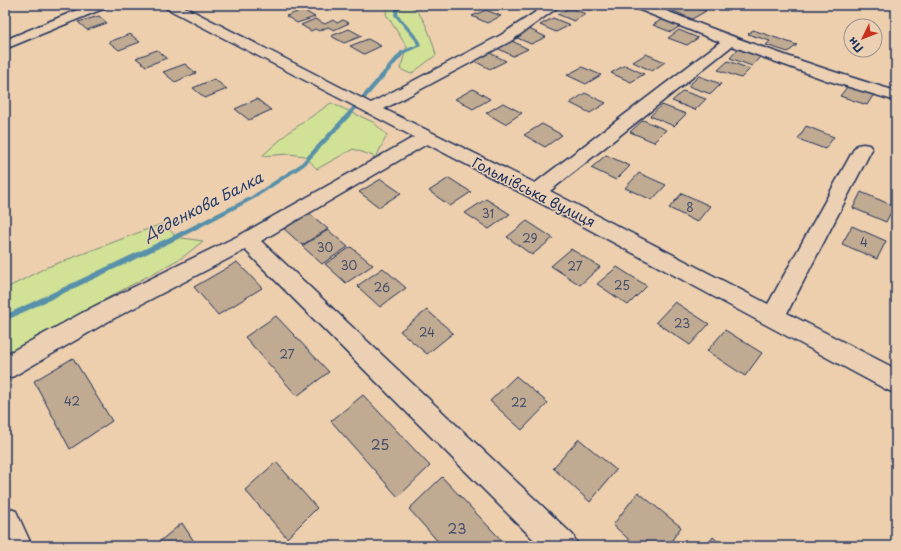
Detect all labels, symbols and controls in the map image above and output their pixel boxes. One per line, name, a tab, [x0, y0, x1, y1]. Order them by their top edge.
north arrow	[843, 18, 883, 58]
text: Пн	[844, 34, 867, 57]
street label: Гольмівська вулиця	[469, 152, 599, 232]
water label: Деденкова Балка	[138, 165, 267, 246]
house number: 8	[686, 198, 694, 216]
house number: 31	[482, 204, 494, 222]
house number: 29	[522, 229, 538, 247]
house number: 4	[860, 233, 868, 251]
house number: 30	[317, 238, 334, 256]
house number: 30	[341, 256, 358, 274]
house number: 27	[568, 257, 583, 275]
house number: 25	[614, 276, 630, 294]
house number: 26	[374, 278, 390, 296]
house number: 23	[674, 314, 690, 332]
house number: 24	[419, 323, 435, 341]
house number: 27	[280, 345, 295, 363]
house number: 42	[64, 392, 80, 410]
house number: 22	[511, 393, 527, 411]
house number: 25	[371, 434, 389, 455]
house number: 23	[448, 518, 466, 539]

